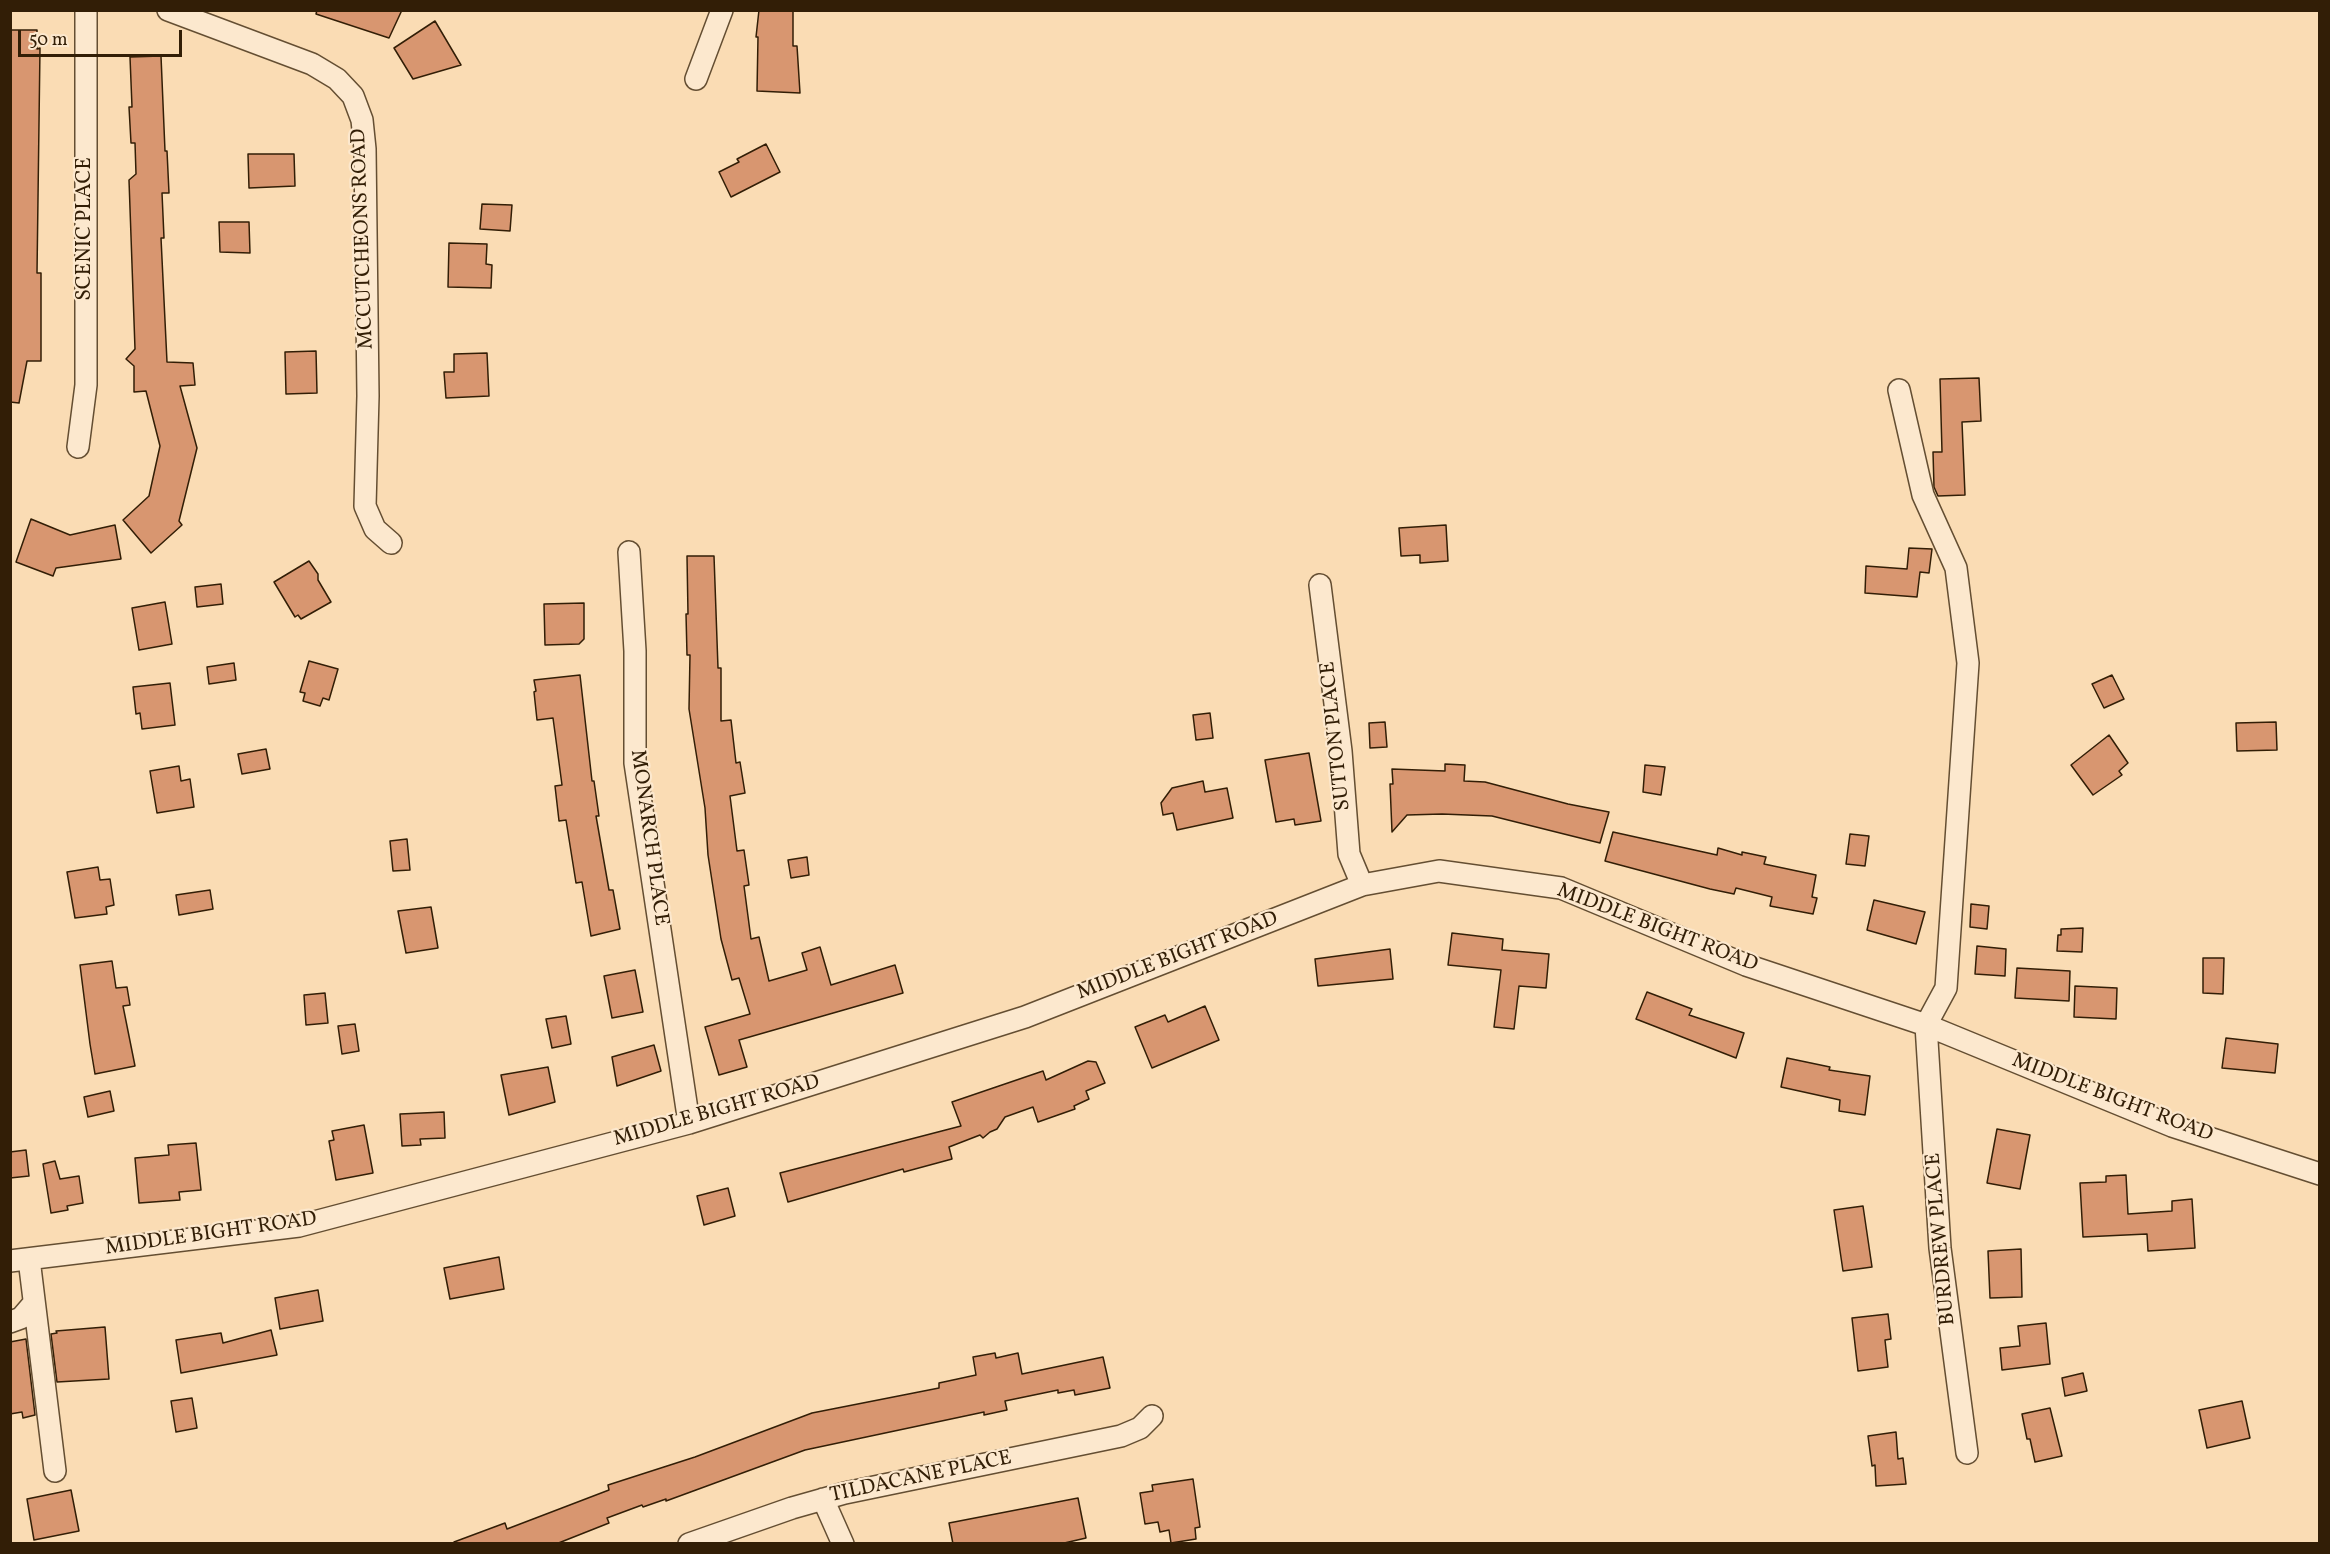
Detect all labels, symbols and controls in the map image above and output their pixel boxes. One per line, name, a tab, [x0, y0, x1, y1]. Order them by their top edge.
scale bar	[21, 18, 184, 56]
text: 50 m	[29, 28, 68, 53]
street label: MCCUTCHEONS ROAD	[348, 128, 380, 350]
street label: SCENIC PLACE	[73, 157, 99, 301]
street label: SUTTON PLACE	[1317, 660, 1357, 812]
street label: MONARCH PLACE	[623, 748, 673, 928]
street label: MIDDLE BIGHT ROAD	[1553, 879, 1761, 979]
street label: MIDDLE BIGHT ROAD	[1074, 907, 1282, 1007]
street label: MIDDLE BIGHT ROAD	[2008, 1049, 2216, 1149]
street label: MIDDLE BIGHT ROAD	[611, 1070, 823, 1154]
street label: BURDREW PLACE	[1922, 1152, 1962, 1326]
street label: MIDDLE BIGHT ROAD	[104, 1208, 318, 1262]
street label: TILDACANE PLACE	[828, 1446, 1014, 1510]

